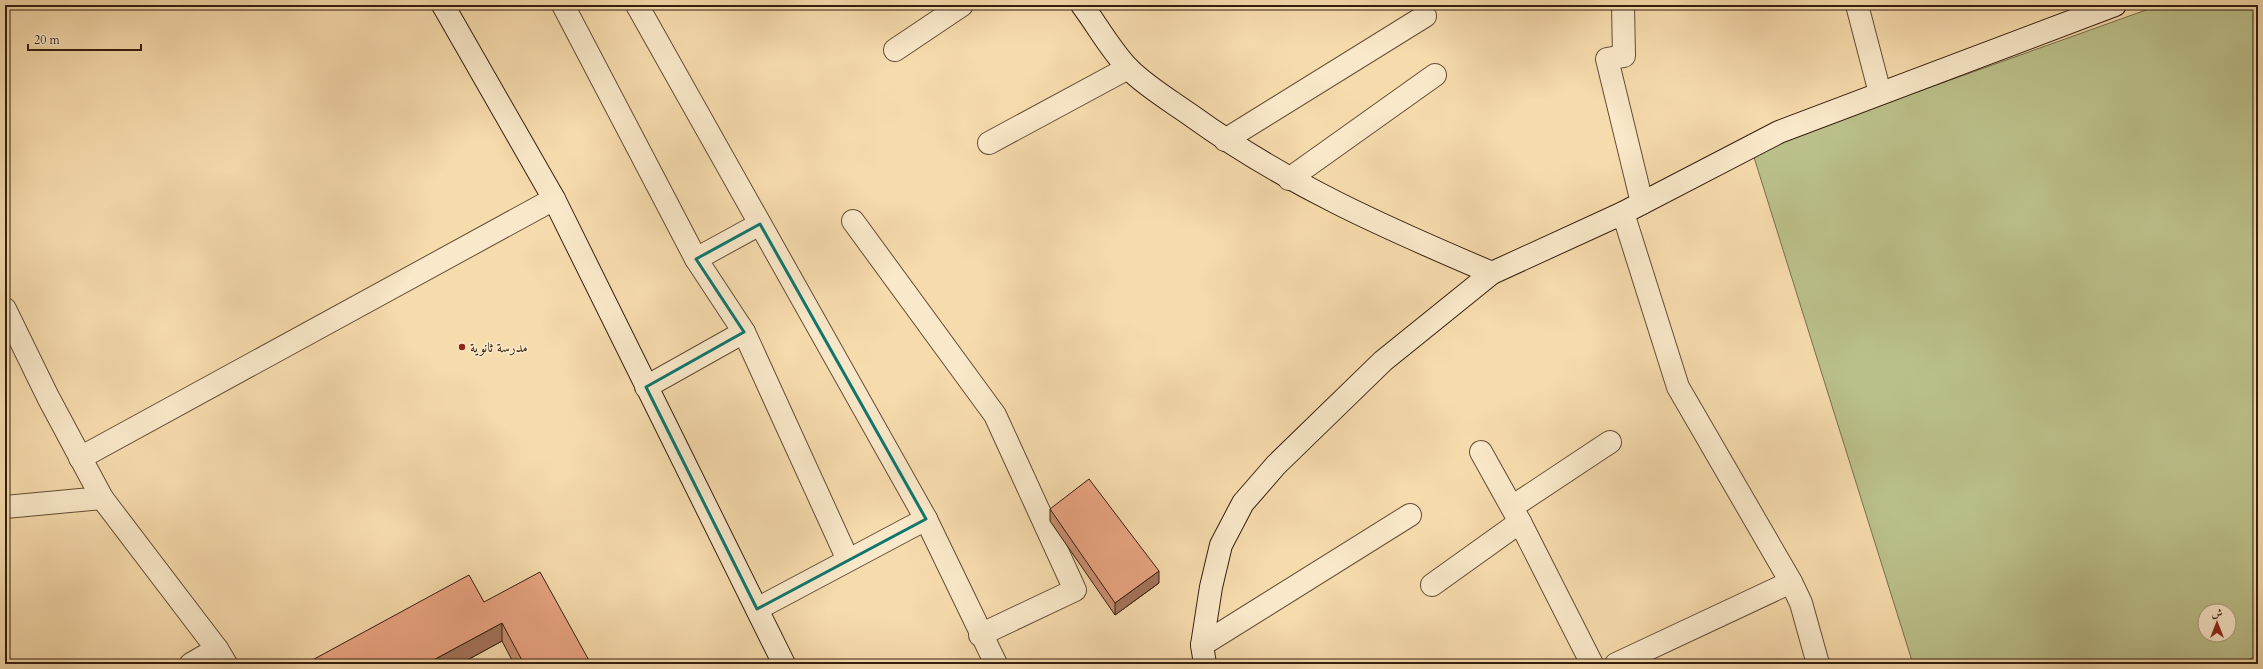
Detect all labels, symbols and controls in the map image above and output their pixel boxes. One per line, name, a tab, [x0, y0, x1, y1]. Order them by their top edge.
scale bar	[28, 26, 141, 52]
text: 20 m	[34, 32, 61, 48]
place label: مدرسة ثانوية	[470, 338, 528, 357]
marker: مدرسة ثانوية	[457, 342, 467, 352]
north arrow	[2197, 603, 2237, 643]
text: ش	[2212, 606, 2223, 621]

